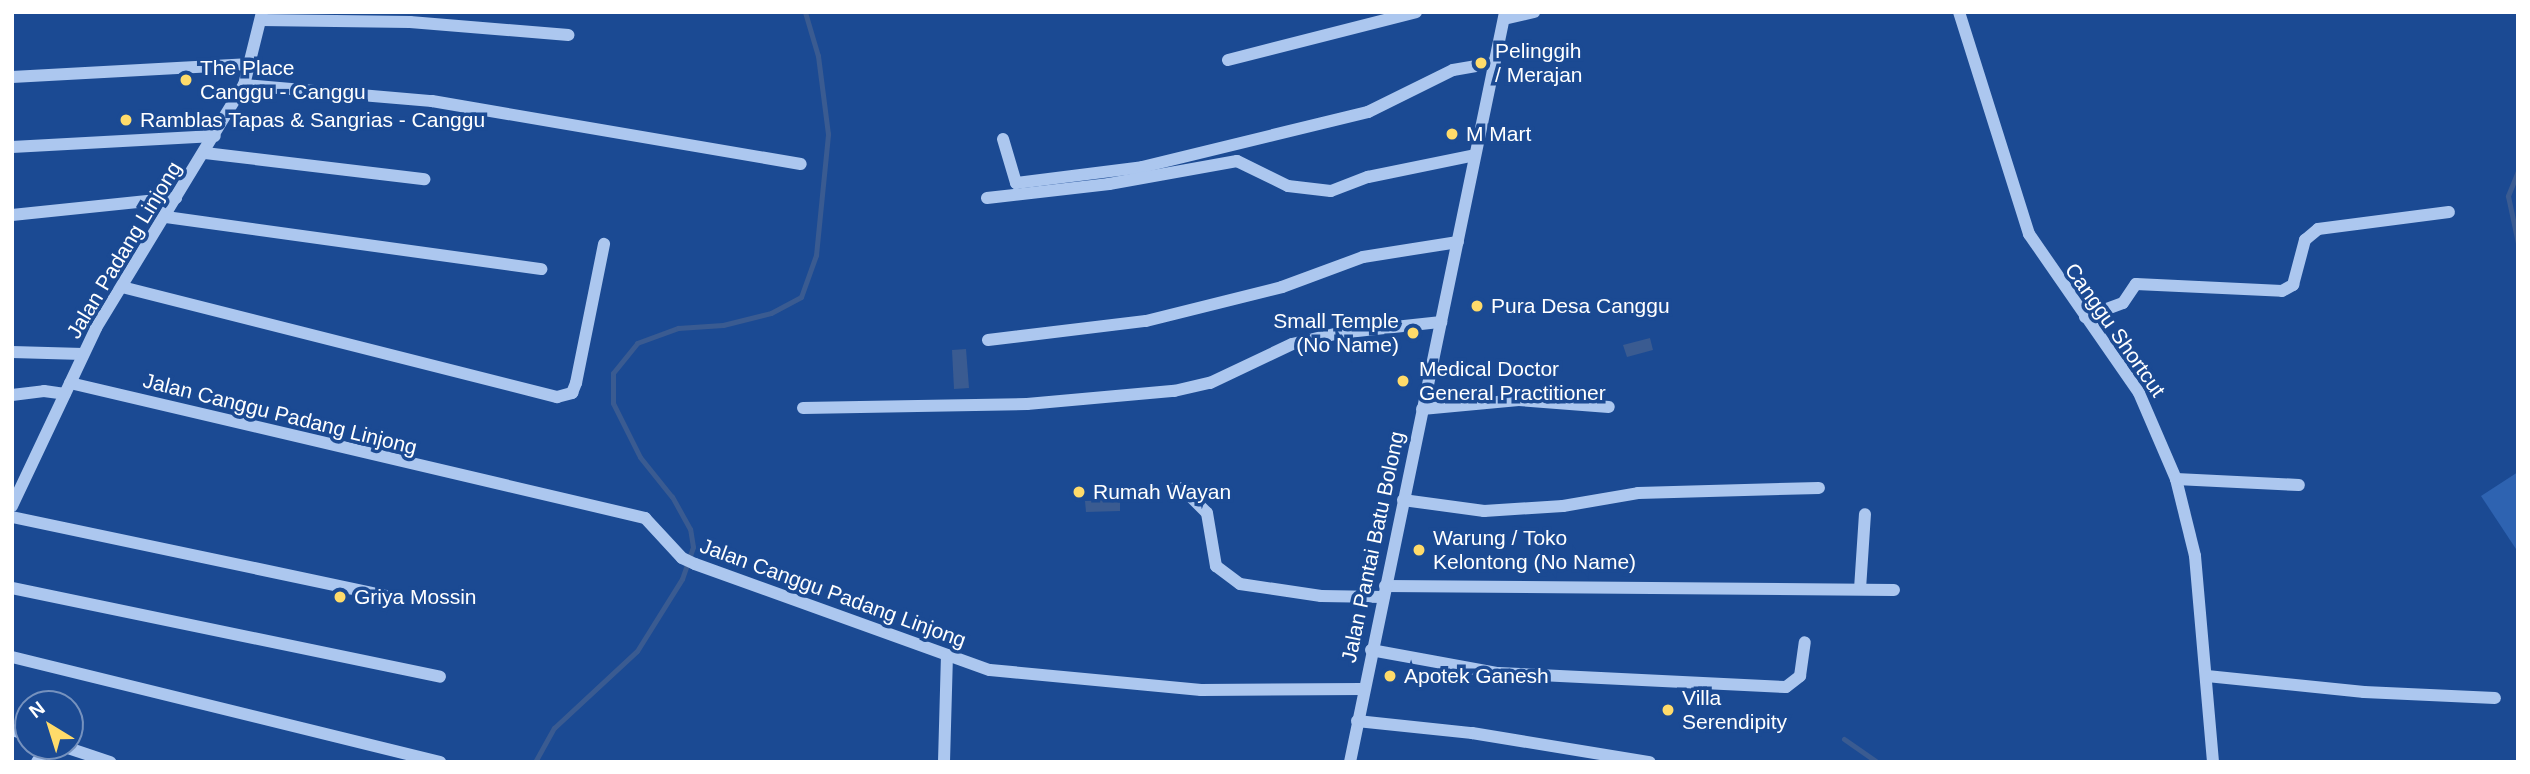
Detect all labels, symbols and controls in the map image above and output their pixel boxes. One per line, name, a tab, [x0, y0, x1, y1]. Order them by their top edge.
place label: Pelinggih / Merajan	[1495, 38, 1583, 88]
place label: The Place Canggu - Canggu	[200, 55, 366, 105]
marker: Pelinggih / Merajan	[1473, 55, 1489, 71]
marker: The Place Canggu - Canggu	[178, 72, 194, 88]
place label: Ramblas Tapas & Sangrias - Canggu	[140, 107, 486, 133]
marker: Ramblas Tapas & Sangrias - Canggu	[118, 112, 134, 128]
place label: M Mart	[1466, 121, 1531, 147]
marker: M Mart	[1444, 126, 1460, 142]
street label: Jalan Padang Linjong	[61, 157, 187, 343]
street label: Canggu Shortcut	[2059, 258, 2171, 402]
place label: Pura Desa Canggu	[1491, 293, 1670, 319]
marker: Pura Desa Canggu	[1469, 298, 1485, 314]
place label: Small Temple (No Name)	[1273, 308, 1399, 358]
marker: Small Temple (No Name)	[1405, 325, 1421, 341]
place label: Medical Doctor General Practitioner	[1419, 356, 1606, 406]
street label: Jalan Canggu Padang Linjong	[140, 368, 420, 460]
marker: Medical Doctor General Practitioner	[1393, 371, 1413, 391]
street label: Jalan Pantai Batu Bolong	[1336, 429, 1410, 665]
place label: Rumah Wayan	[1093, 479, 1231, 505]
marker: Rumah Wayan	[1071, 484, 1087, 500]
place label: Warung / Toko Kelontong (No Name)	[1433, 525, 1636, 575]
street label: Jalan Canggu Padang Linjong	[696, 533, 970, 653]
marker: Warung / Toko Kelontong (No Name)	[1411, 542, 1427, 558]
place label: Griya Mossin	[354, 584, 477, 610]
marker: Griya Mossin	[332, 589, 348, 605]
place label: Apotek Ganesh	[1404, 663, 1549, 689]
marker: Apotek Ganesh	[1382, 668, 1398, 684]
place label: Villa Serendipity	[1682, 685, 1787, 735]
north arrow	[14, 690, 84, 760]
text: N	[25, 697, 49, 722]
marker: Villa Serendipity	[1660, 702, 1676, 718]

